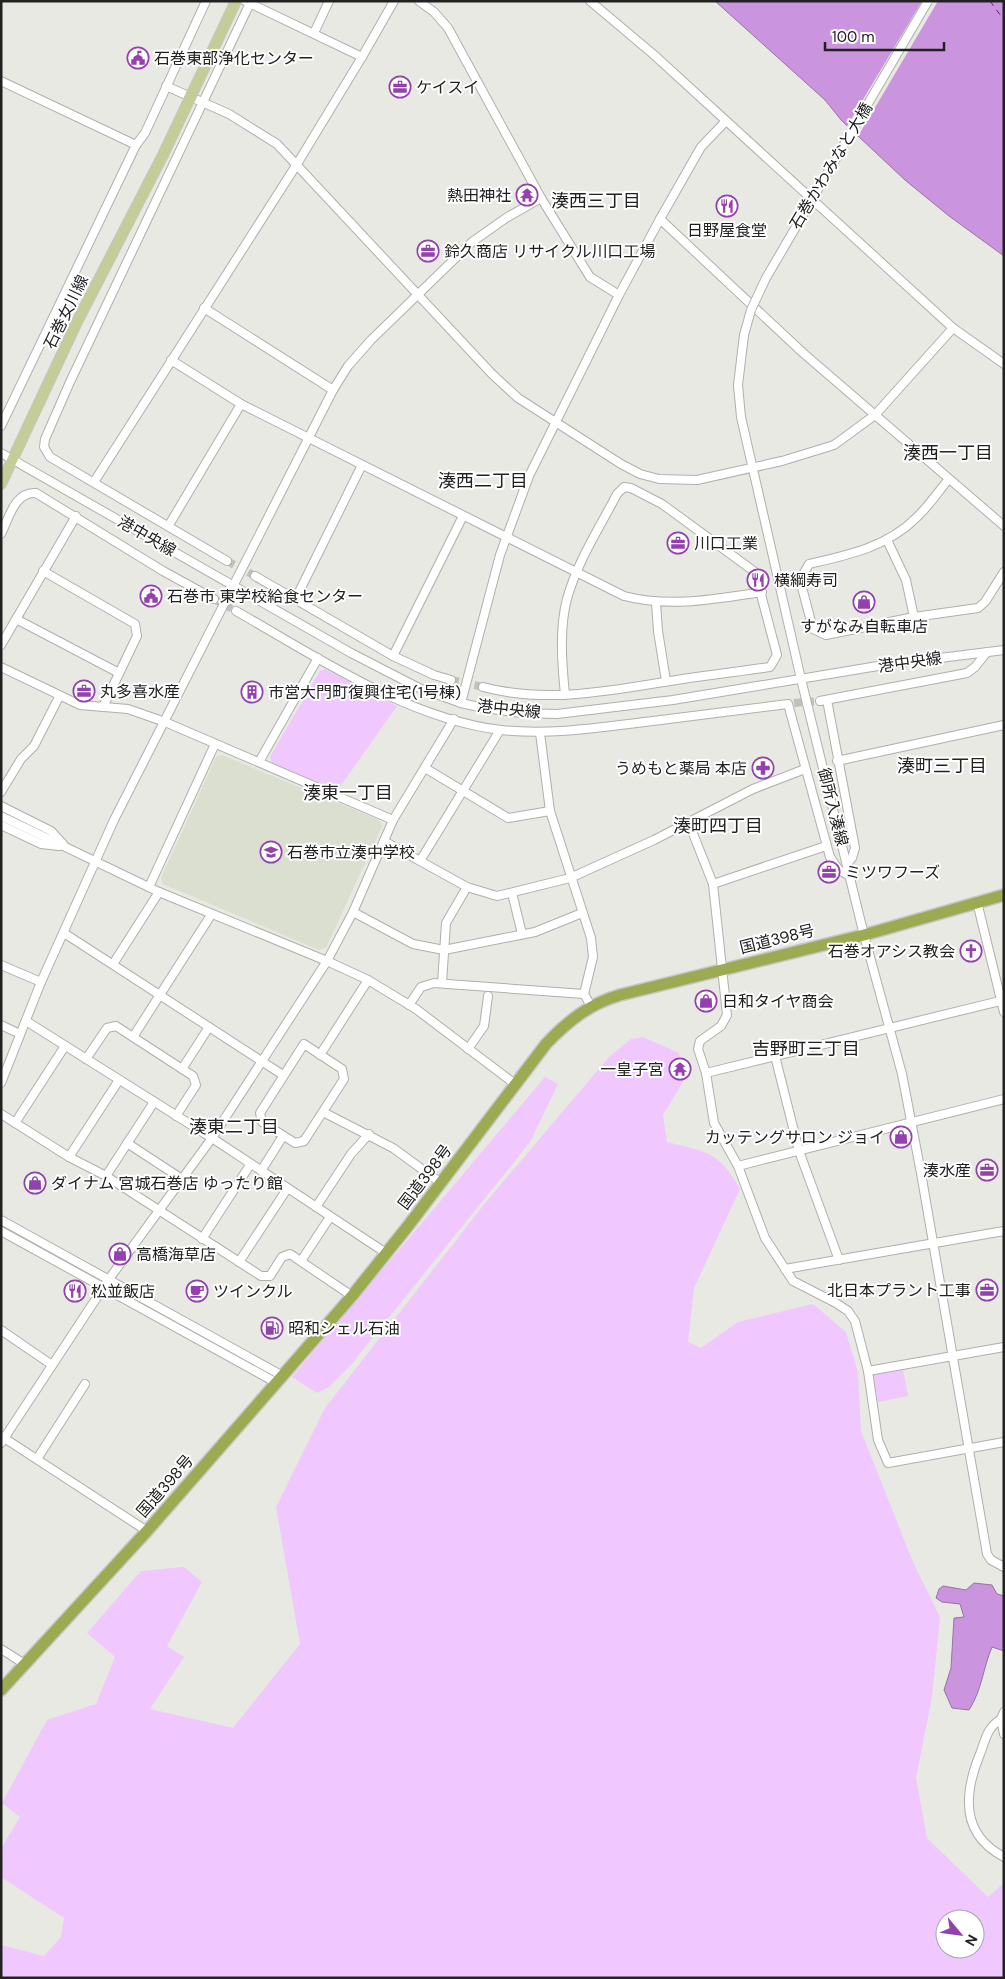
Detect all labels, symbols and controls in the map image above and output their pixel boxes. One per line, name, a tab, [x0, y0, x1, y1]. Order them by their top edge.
scale bar	[825, 20, 944, 52]
text: 100 m	[832, 27, 875, 47]
public building icon: 石巻東部浄化センター	[126, 46, 150, 70]
place label: 石巻東部浄化センター	[154, 48, 314, 69]
office icon: ケイスイ	[388, 75, 412, 99]
place label: ケイスイ	[416, 77, 479, 98]
street label: 石巻かわみなと大橋	[785, 99, 877, 233]
temple icon: 熱田神社	[515, 183, 539, 207]
place label: 熱田神社	[447, 185, 511, 206]
district label: 湊西三丁目	[551, 189, 641, 213]
restaurant icon: 日野屋食堂	[715, 194, 739, 218]
place label: 日野屋食堂	[687, 220, 767, 241]
office icon: 鈴久商店 リサイクル川口工場	[416, 239, 440, 263]
place label: 鈴久商店 リサイクル川口工場	[444, 241, 655, 262]
street label: 石巻女川線	[39, 271, 93, 353]
district label: 湊西一丁目	[903, 441, 993, 465]
district label: 湊西二丁目	[438, 469, 528, 493]
street label: 港中央線	[114, 511, 180, 561]
office icon: 川口工業	[666, 531, 690, 555]
place label: 川口工業	[694, 533, 758, 554]
restaurant icon: 横綱寿司	[746, 568, 770, 592]
place label: 横綱寿司	[774, 570, 838, 591]
public building icon: 石巻市 東学校給食センター	[139, 584, 163, 608]
place label: 石巻市 東学校給食センター	[167, 586, 363, 607]
shop icon: すがなみ自転車店	[852, 590, 876, 614]
place label: すがなみ自転車店	[800, 616, 928, 637]
street label: 港中央線	[877, 647, 943, 677]
office icon: 丸多喜水産	[72, 679, 96, 703]
building icon: 市営大門町復興住宅(1号棟)	[240, 680, 264, 704]
place label: 丸多喜水産	[100, 681, 180, 702]
place label: 市営大門町復興住宅(1号棟)	[268, 682, 461, 703]
street label: 港中央線	[476, 695, 542, 723]
district label: 湊町三丁目	[897, 754, 987, 778]
pharmacy icon: うめもと薬局 本店	[751, 756, 775, 780]
place label: うめもと薬局 本店	[615, 758, 747, 779]
street label: 御所入湊線	[813, 766, 853, 848]
district label: 湊東一丁目	[303, 781, 393, 805]
district label: 湊町四丁目	[673, 814, 763, 838]
school or university icon: 石巻市立湊中学校	[259, 840, 283, 864]
place label: 石巻市立湊中学校	[287, 842, 415, 863]
office icon: ミツワフーズ	[817, 860, 841, 884]
place label: ミツワフーズ	[845, 862, 940, 883]
street label: 国道398号	[737, 920, 817, 958]
church icon: 石巻オアシス教会	[959, 939, 983, 963]
place label: 石巻オアシス教会	[828, 941, 955, 962]
shop icon: 日和タイヤ商会	[694, 989, 718, 1013]
place label: 日和タイヤ商会	[722, 991, 834, 1012]
district label: 吉野町三丁目	[752, 1037, 860, 1061]
temple icon: 一皇子宮	[668, 1057, 692, 1081]
place label: 一皇子宮	[600, 1059, 664, 1080]
district label: 湊東二丁目	[189, 1115, 279, 1139]
shop icon: カッテングサロン ジョイ	[889, 1125, 913, 1149]
place label: カッテングサロン ジョイ	[705, 1127, 885, 1148]
street label: 国道398号	[394, 1140, 456, 1214]
office icon: 湊水産	[975, 1158, 999, 1182]
place label: 湊水産	[923, 1160, 971, 1181]
shop icon: ダイナム 宮城石巻店 ゆったり館	[23, 1171, 47, 1195]
place label: ダイナム 宮城石巻店 ゆったり館	[51, 1173, 283, 1194]
shop icon: 高橋海草店	[108, 1242, 132, 1266]
place label: 高橋海草店	[136, 1244, 216, 1265]
office icon: 北日本プラント工事	[975, 1278, 999, 1302]
restaurant icon: 松並飯店	[63, 1279, 87, 1303]
cafe icon: ツインクル	[185, 1279, 209, 1303]
place label: 北日本プラント工事	[827, 1280, 971, 1301]
place label: 松並飯店	[91, 1281, 155, 1302]
place label: ツインクル	[213, 1281, 293, 1302]
fuel station icon: 昭和シェル石油	[260, 1316, 284, 1340]
place label: 昭和シェル石油	[288, 1318, 400, 1339]
street label: 国道398号	[132, 1450, 198, 1522]
north arrow	[935, 1909, 985, 1959]
text: N	[961, 1931, 982, 1949]

